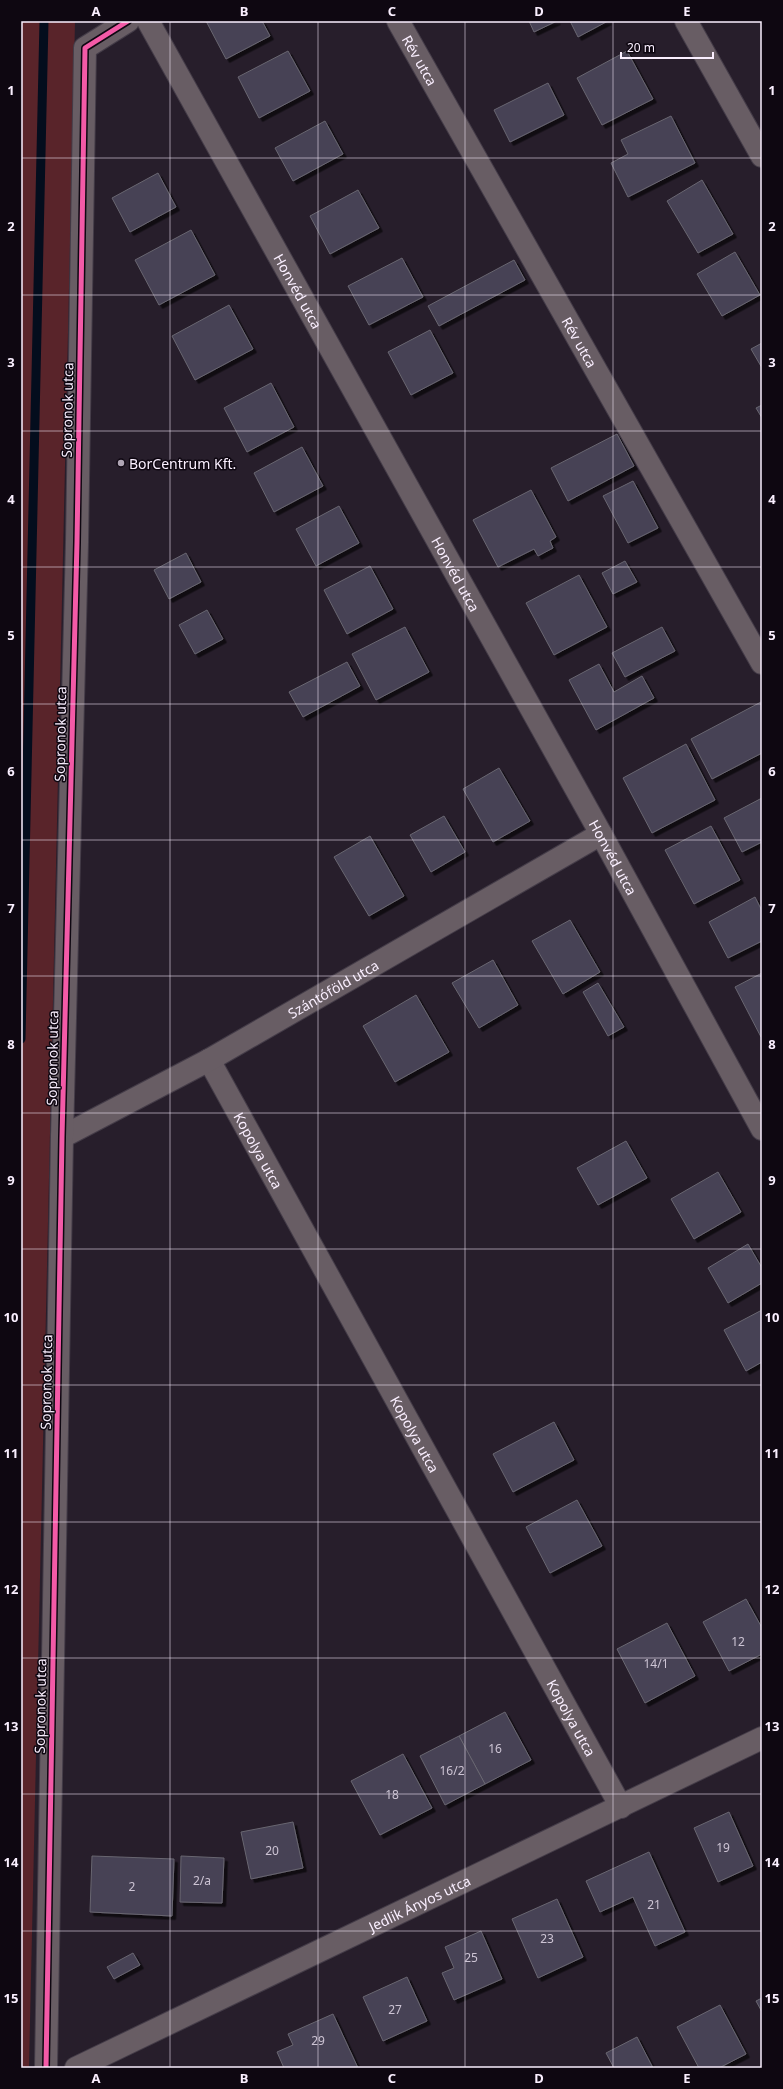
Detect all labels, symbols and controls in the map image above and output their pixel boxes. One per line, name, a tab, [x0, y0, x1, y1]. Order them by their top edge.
text: A	[92, 2, 101, 20]
text: B	[240, 2, 248, 20]
text: C	[388, 2, 396, 20]
text: D	[534, 2, 544, 20]
text: E	[683, 2, 691, 20]
street label: Rév utca	[398, 31, 442, 89]
scale bar	[621, 34, 713, 60]
text: 20 m	[627, 39, 655, 56]
text: 1	[7, 81, 15, 99]
text: 1	[768, 81, 776, 99]
text: 2	[7, 217, 15, 235]
text: 2	[768, 217, 776, 235]
street label: Honvéd utca	[270, 250, 327, 332]
street label: Rév utca	[558, 313, 602, 371]
text: 3	[7, 353, 15, 371]
text: 3	[768, 353, 776, 371]
street label: Sopronok utca	[57, 362, 77, 458]
place label: BorCentrum Kft.	[129, 454, 236, 473]
marker: BorCentrum Kft.	[116, 458, 126, 468]
text: 4	[7, 490, 15, 508]
text: 4	[768, 490, 776, 508]
street label: Honvéd utca	[428, 533, 485, 615]
text: 5	[7, 626, 15, 644]
text: 5	[768, 626, 776, 644]
street label: Sopronok utca	[50, 686, 70, 782]
text: 6	[7, 762, 15, 780]
text: 6	[768, 762, 776, 780]
street label: Honvéd utca	[585, 816, 642, 898]
text: 7	[7, 899, 15, 917]
text: 7	[768, 899, 776, 917]
street label: Szántóföld utca	[284, 955, 382, 1022]
street label: Sopronok utca	[42, 1010, 62, 1106]
text: 8	[7, 1035, 15, 1053]
text: 8	[768, 1035, 776, 1053]
street label: Kopolya utca	[230, 1108, 288, 1192]
text: 9	[7, 1171, 15, 1189]
text: 9	[768, 1171, 776, 1189]
text: 10	[4, 1308, 18, 1326]
text: 10	[765, 1308, 779, 1326]
street label: Sopronok utca	[36, 1334, 56, 1430]
street label: Kopolya utca	[386, 1392, 444, 1476]
text: 11	[4, 1444, 18, 1462]
text: 11	[765, 1444, 779, 1462]
text: 12	[4, 1580, 18, 1598]
text: 12	[765, 1580, 779, 1598]
house number: 12	[731, 1633, 745, 1650]
house number: 14/1	[643, 1655, 669, 1672]
street label: Sopronok utca	[30, 1658, 50, 1754]
street label: Kopolya utca	[543, 1676, 601, 1759]
text: 13	[4, 1717, 18, 1735]
text: 13	[765, 1717, 779, 1735]
house number: 16	[488, 1740, 502, 1757]
house number: 16/2	[439, 1762, 465, 1779]
house number: 18	[385, 1786, 399, 1803]
house number: 19	[716, 1839, 730, 1856]
house number: 20	[265, 1842, 279, 1859]
text: 14	[4, 1853, 19, 1871]
text: 14	[765, 1853, 780, 1871]
street label: Jedlik Ányos utca	[364, 1870, 473, 1936]
house number: 2/a	[193, 1872, 211, 1889]
house number: 2	[129, 1878, 136, 1895]
house number: 21	[647, 1896, 661, 1913]
house number: 23	[540, 1930, 554, 1947]
house number: 25	[464, 1949, 478, 1966]
text: 15	[4, 1989, 18, 2007]
text: 15	[765, 1989, 779, 2007]
house number: 27	[388, 2001, 402, 2018]
house number: 29	[311, 2032, 325, 2049]
text: A	[92, 2069, 101, 2087]
text: B	[240, 2069, 248, 2087]
text: C	[388, 2069, 396, 2087]
text: D	[534, 2069, 544, 2087]
text: E	[683, 2069, 691, 2087]

